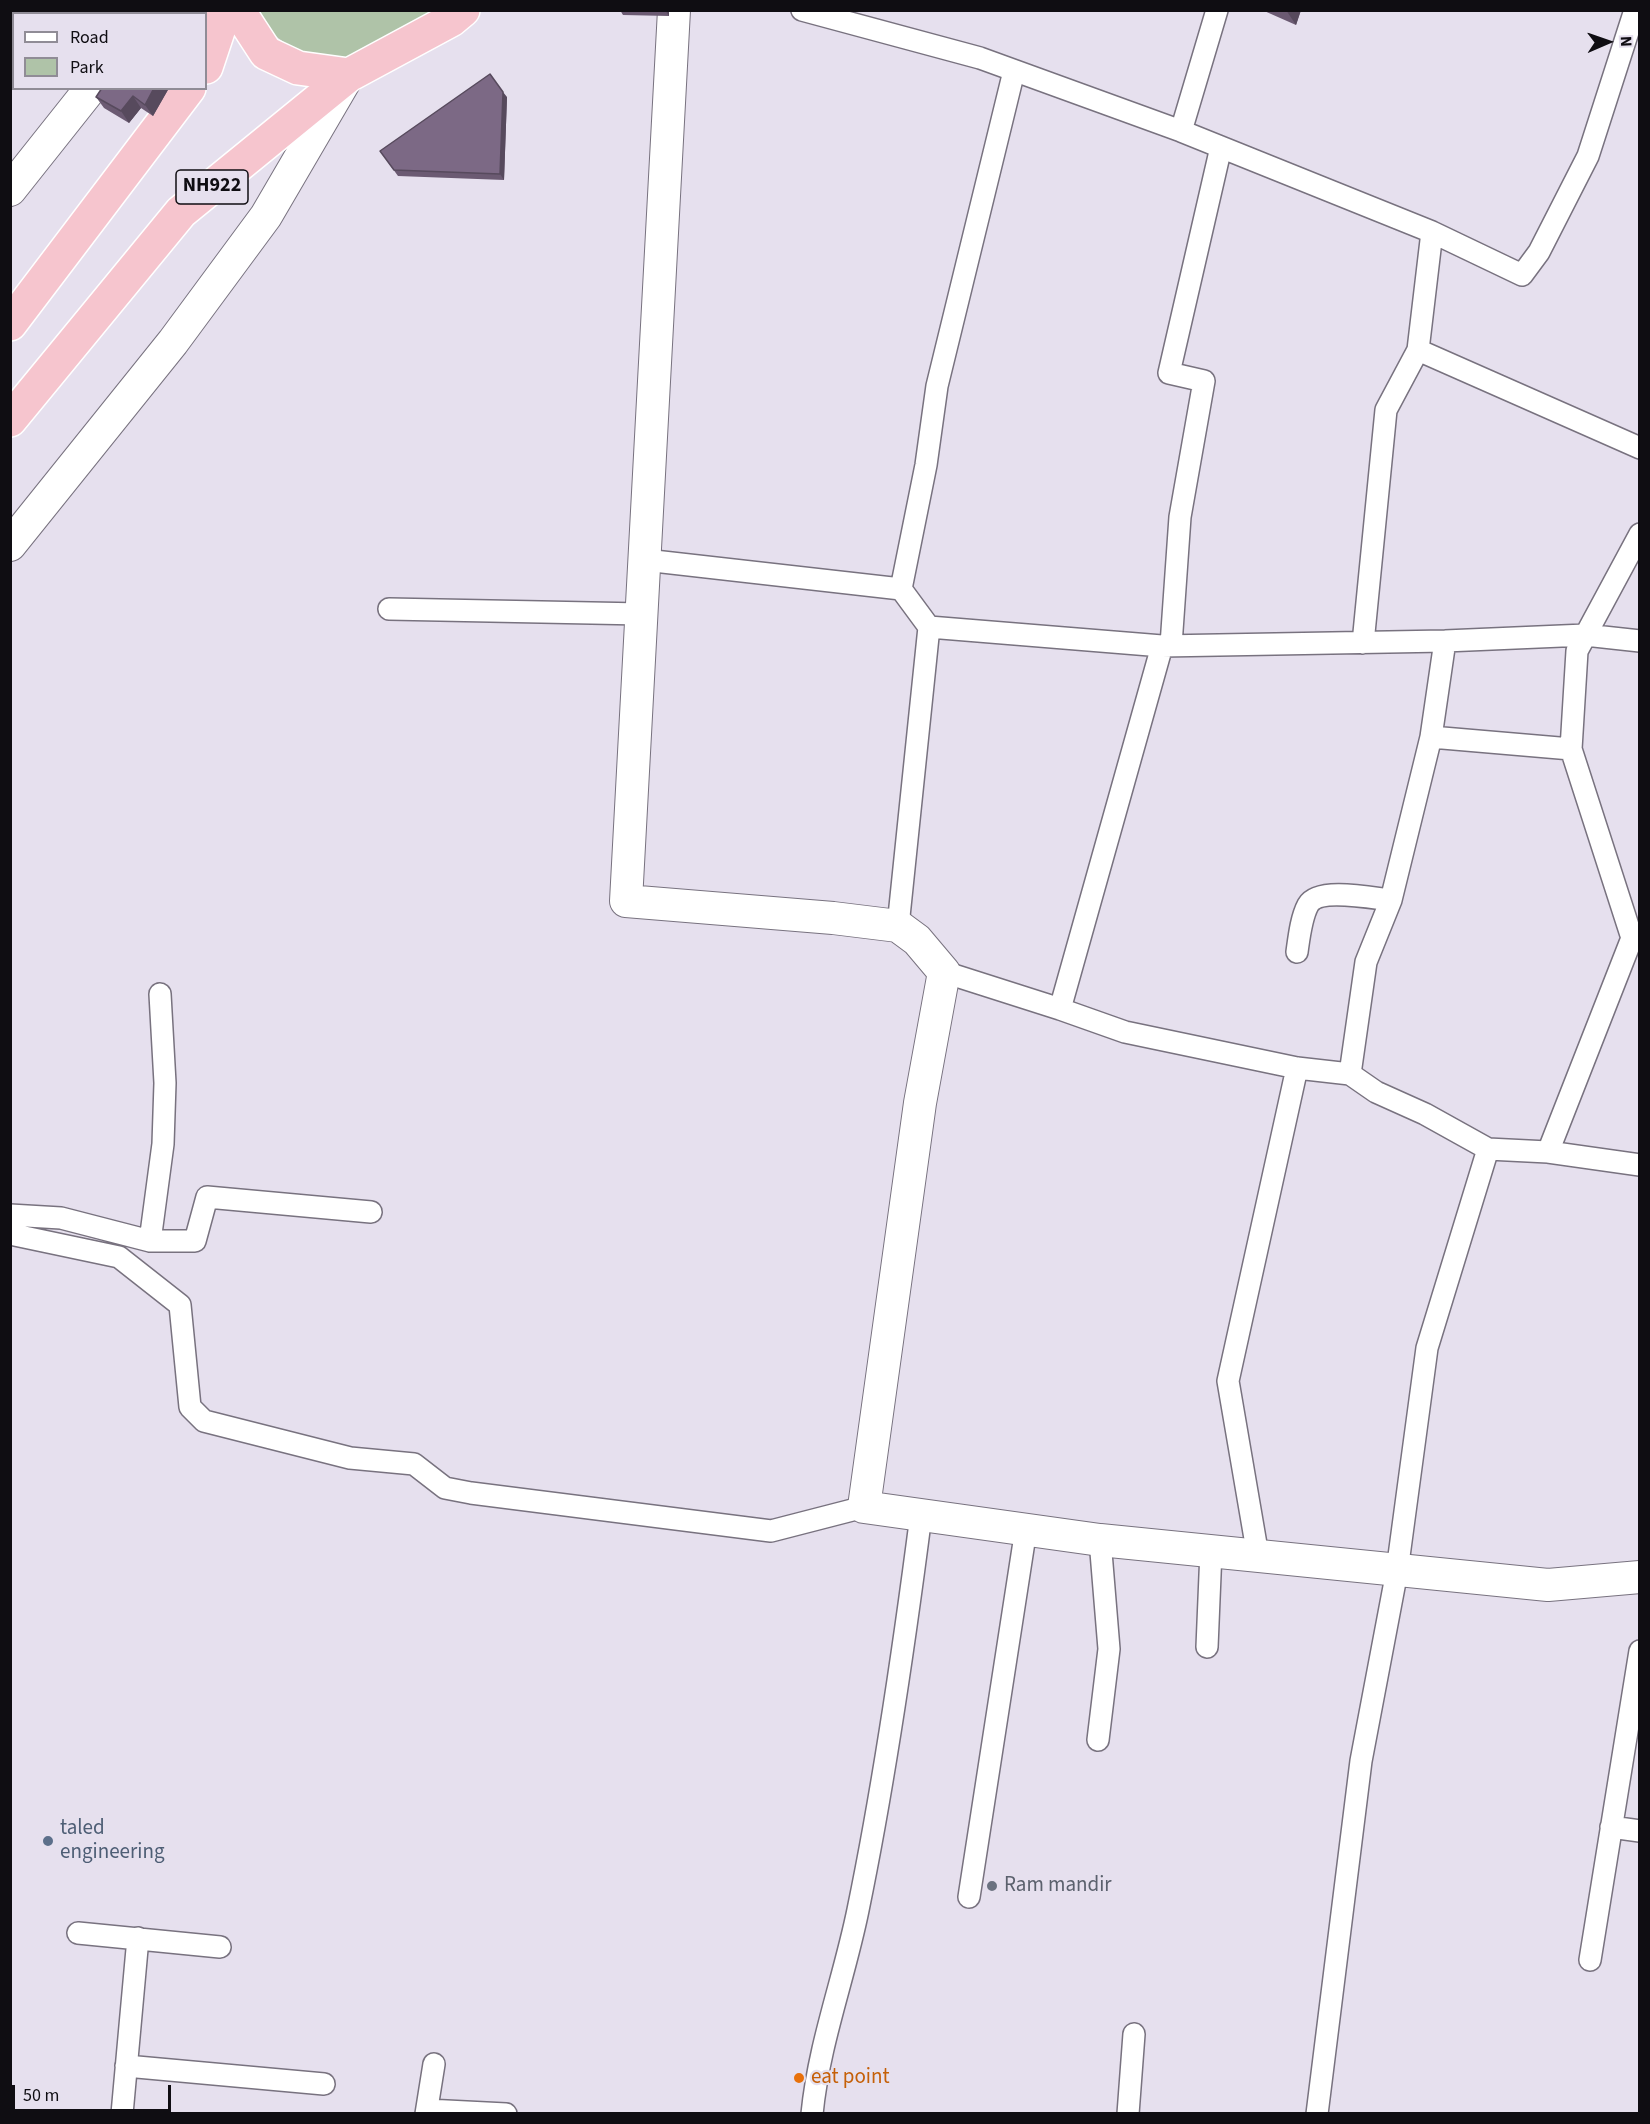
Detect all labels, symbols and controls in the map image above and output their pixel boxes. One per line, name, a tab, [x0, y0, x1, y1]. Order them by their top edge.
legend	[12, 12, 207, 90]
north arrow	[1578, 12, 1638, 72]
text: Road	[70, 25, 109, 50]
text: N	[1615, 36, 1637, 47]
text: Park	[70, 55, 104, 80]
road number: NH922	[176, 170, 248, 204]
place label: taled engineering	[60, 1816, 164, 1866]
marker: taled engineering	[41, 1834, 55, 1848]
place label: Ram mandir	[1004, 1873, 1112, 1899]
marker: Ram mandir	[985, 1879, 999, 1893]
place label: eat point	[811, 2065, 890, 2091]
marker: eat point	[792, 2071, 806, 2085]
scale bar	[15, 2073, 174, 2111]
text: 50 m	[23, 2083, 59, 2108]

